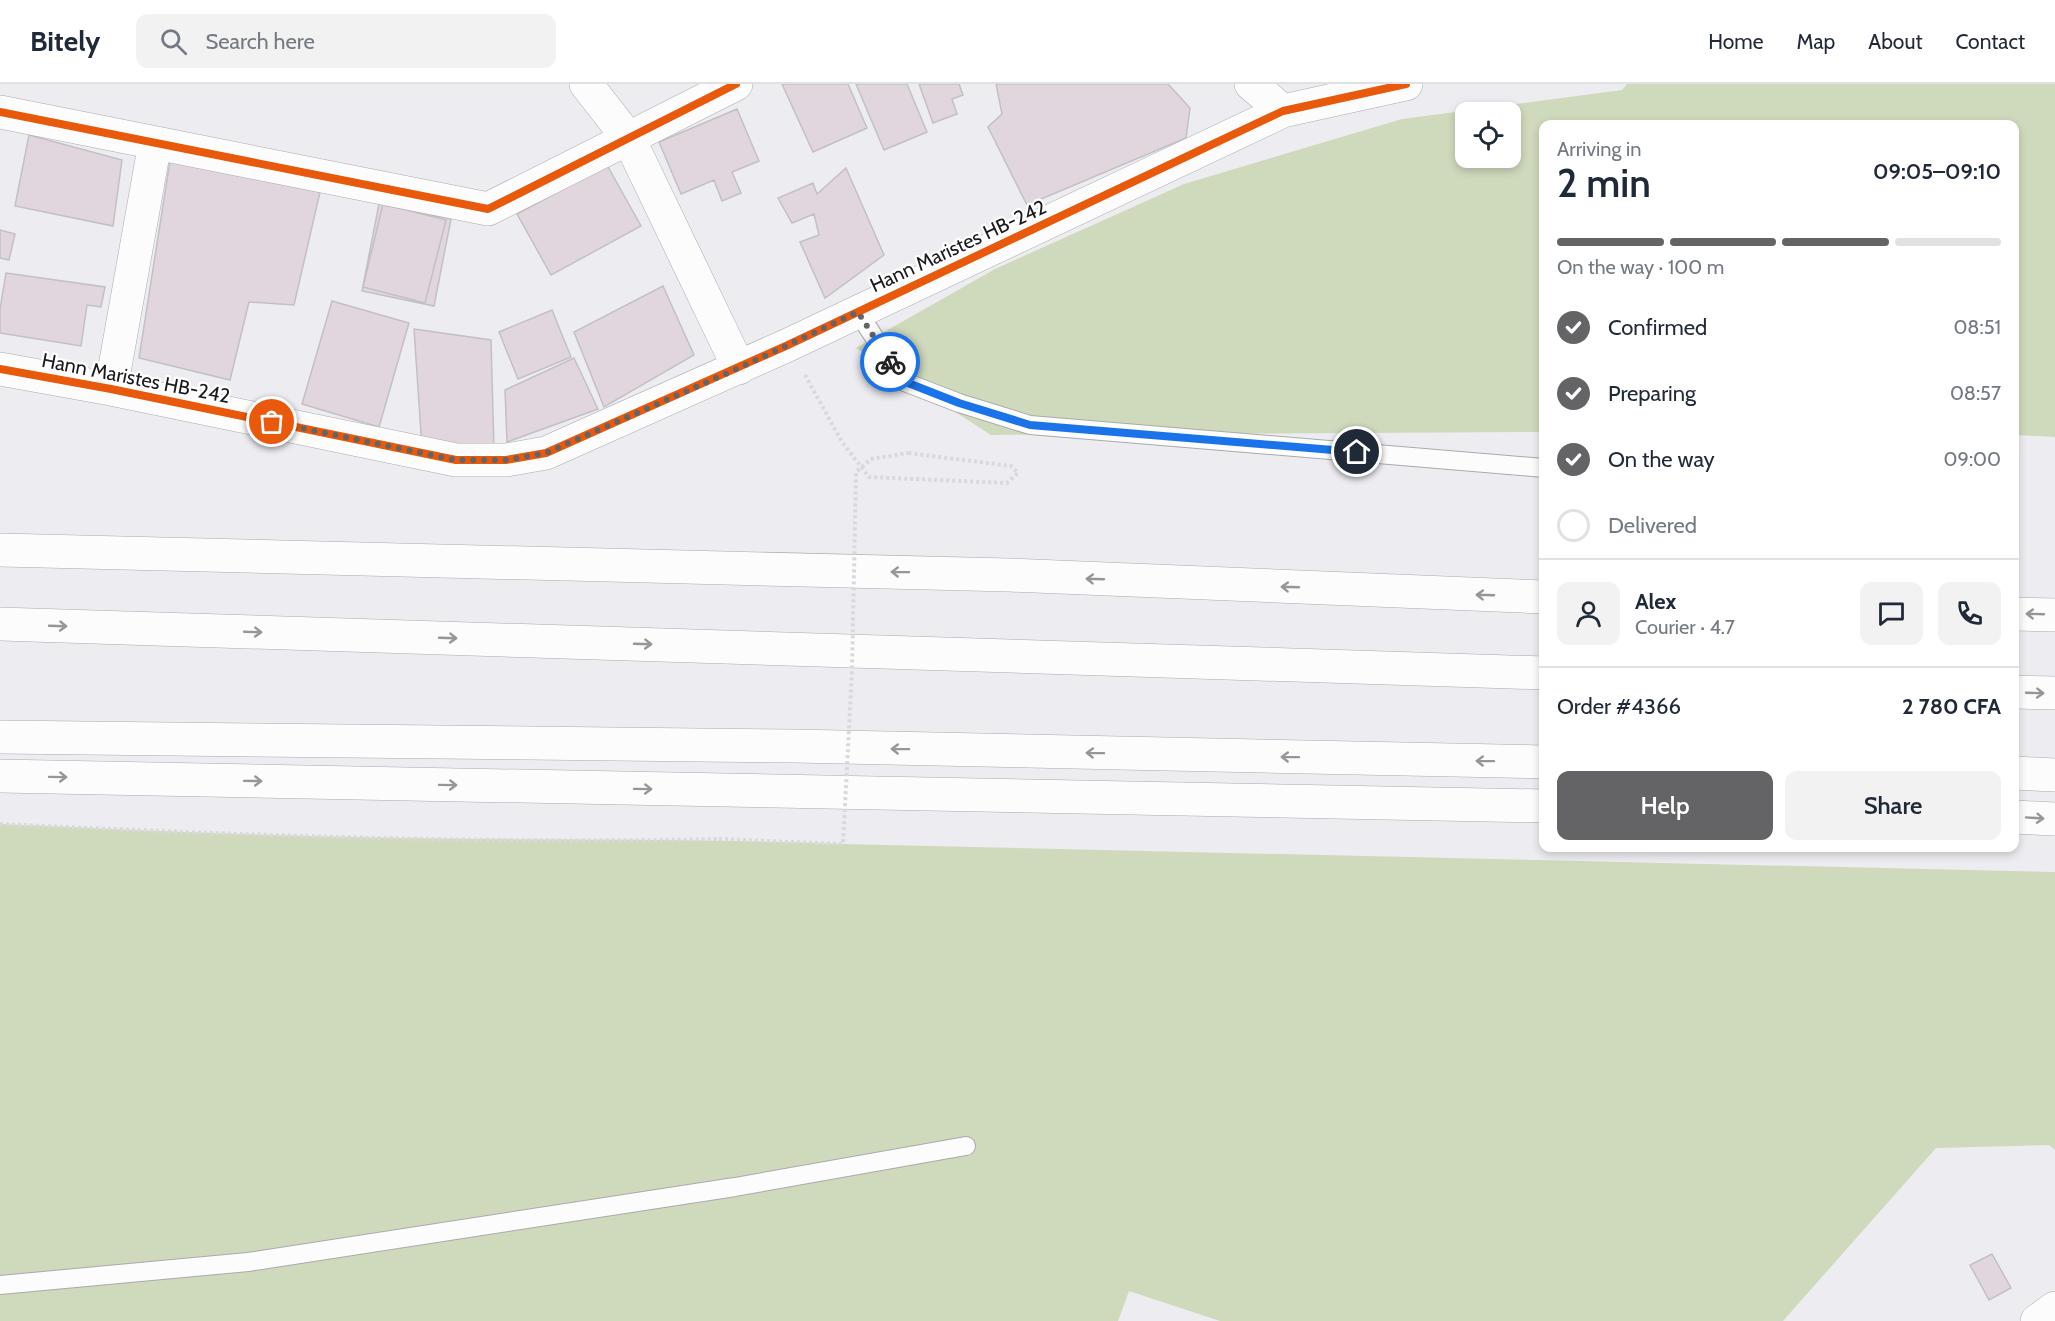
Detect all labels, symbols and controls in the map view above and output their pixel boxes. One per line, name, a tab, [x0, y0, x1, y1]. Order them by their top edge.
search box	[136, 14, 556, 68]
text: Bitely	[30, 24, 100, 58]
icon: search	[157, 25, 190, 58]
text: Search here	[205, 28, 315, 55]
text: Home	[1708, 29, 1764, 54]
text: Map	[1797, 29, 1835, 54]
text: About	[1868, 29, 1922, 54]
text: Contact	[1955, 29, 2025, 54]
map controls	[1455, 102, 1521, 168]
button: locate	[1455, 102, 1521, 168]
text: Arriving in	[1557, 137, 1641, 161]
text: 09:05–09:10	[1873, 158, 2001, 185]
text: 2 min	[1557, 159, 1651, 207]
street label: Hann Maristes HB-242	[866, 195, 1050, 297]
text: On the way · 100 m	[1557, 255, 1724, 279]
icon: check	[1557, 311, 1590, 344]
text: Confirmed	[1608, 314, 1707, 341]
text: 08:51	[1953, 315, 2001, 339]
courier	[860, 332, 920, 392]
icon: bike	[874, 346, 907, 379]
street label: Hann Maristes HB-242	[40, 348, 232, 408]
icon: check	[1557, 377, 1590, 410]
text: Preparing	[1608, 380, 1696, 407]
text: 08:57	[1950, 381, 2001, 405]
pin	[246, 396, 297, 447]
icon: bag	[255, 405, 288, 438]
pin	[1331, 426, 1382, 477]
icon: home	[1340, 435, 1373, 468]
icon: check	[1557, 443, 1590, 476]
text: On the way	[1608, 446, 1715, 473]
text: 09:00	[1944, 447, 2001, 471]
text: Delivered	[1608, 512, 1697, 539]
one-way arrow	[891, 567, 911, 578]
one-way arrow	[1086, 573, 1106, 584]
one-way arrow	[1281, 581, 1301, 592]
button: person	[1557, 582, 1620, 645]
button: chat	[1860, 582, 1923, 645]
button: phone	[1938, 582, 2001, 645]
text: Alex	[1635, 588, 1676, 615]
one-way arrow	[1476, 589, 1496, 600]
one-way arrow	[2025, 609, 2045, 620]
text: Courier · 4.7	[1635, 615, 1735, 639]
one-way arrow	[48, 620, 68, 632]
one-way arrow	[243, 626, 263, 638]
one-way arrow	[438, 632, 458, 644]
one-way arrow	[633, 638, 653, 650]
one-way arrow	[2024, 687, 2044, 698]
text: Order #4366	[1557, 693, 1681, 720]
text: 2 780 CFA	[1902, 693, 2001, 720]
one-way arrow	[891, 743, 911, 754]
one-way arrow	[1086, 747, 1106, 759]
one-way arrow	[1281, 751, 1301, 763]
one-way arrow	[1476, 755, 1496, 767]
one-way arrow	[48, 771, 68, 783]
button: Help	[1557, 771, 1773, 840]
button: Share	[1785, 771, 2001, 840]
one-way arrow	[243, 775, 263, 787]
one-way arrow	[438, 779, 458, 791]
one-way arrow	[633, 783, 653, 794]
one-way arrow	[2024, 813, 2044, 824]

